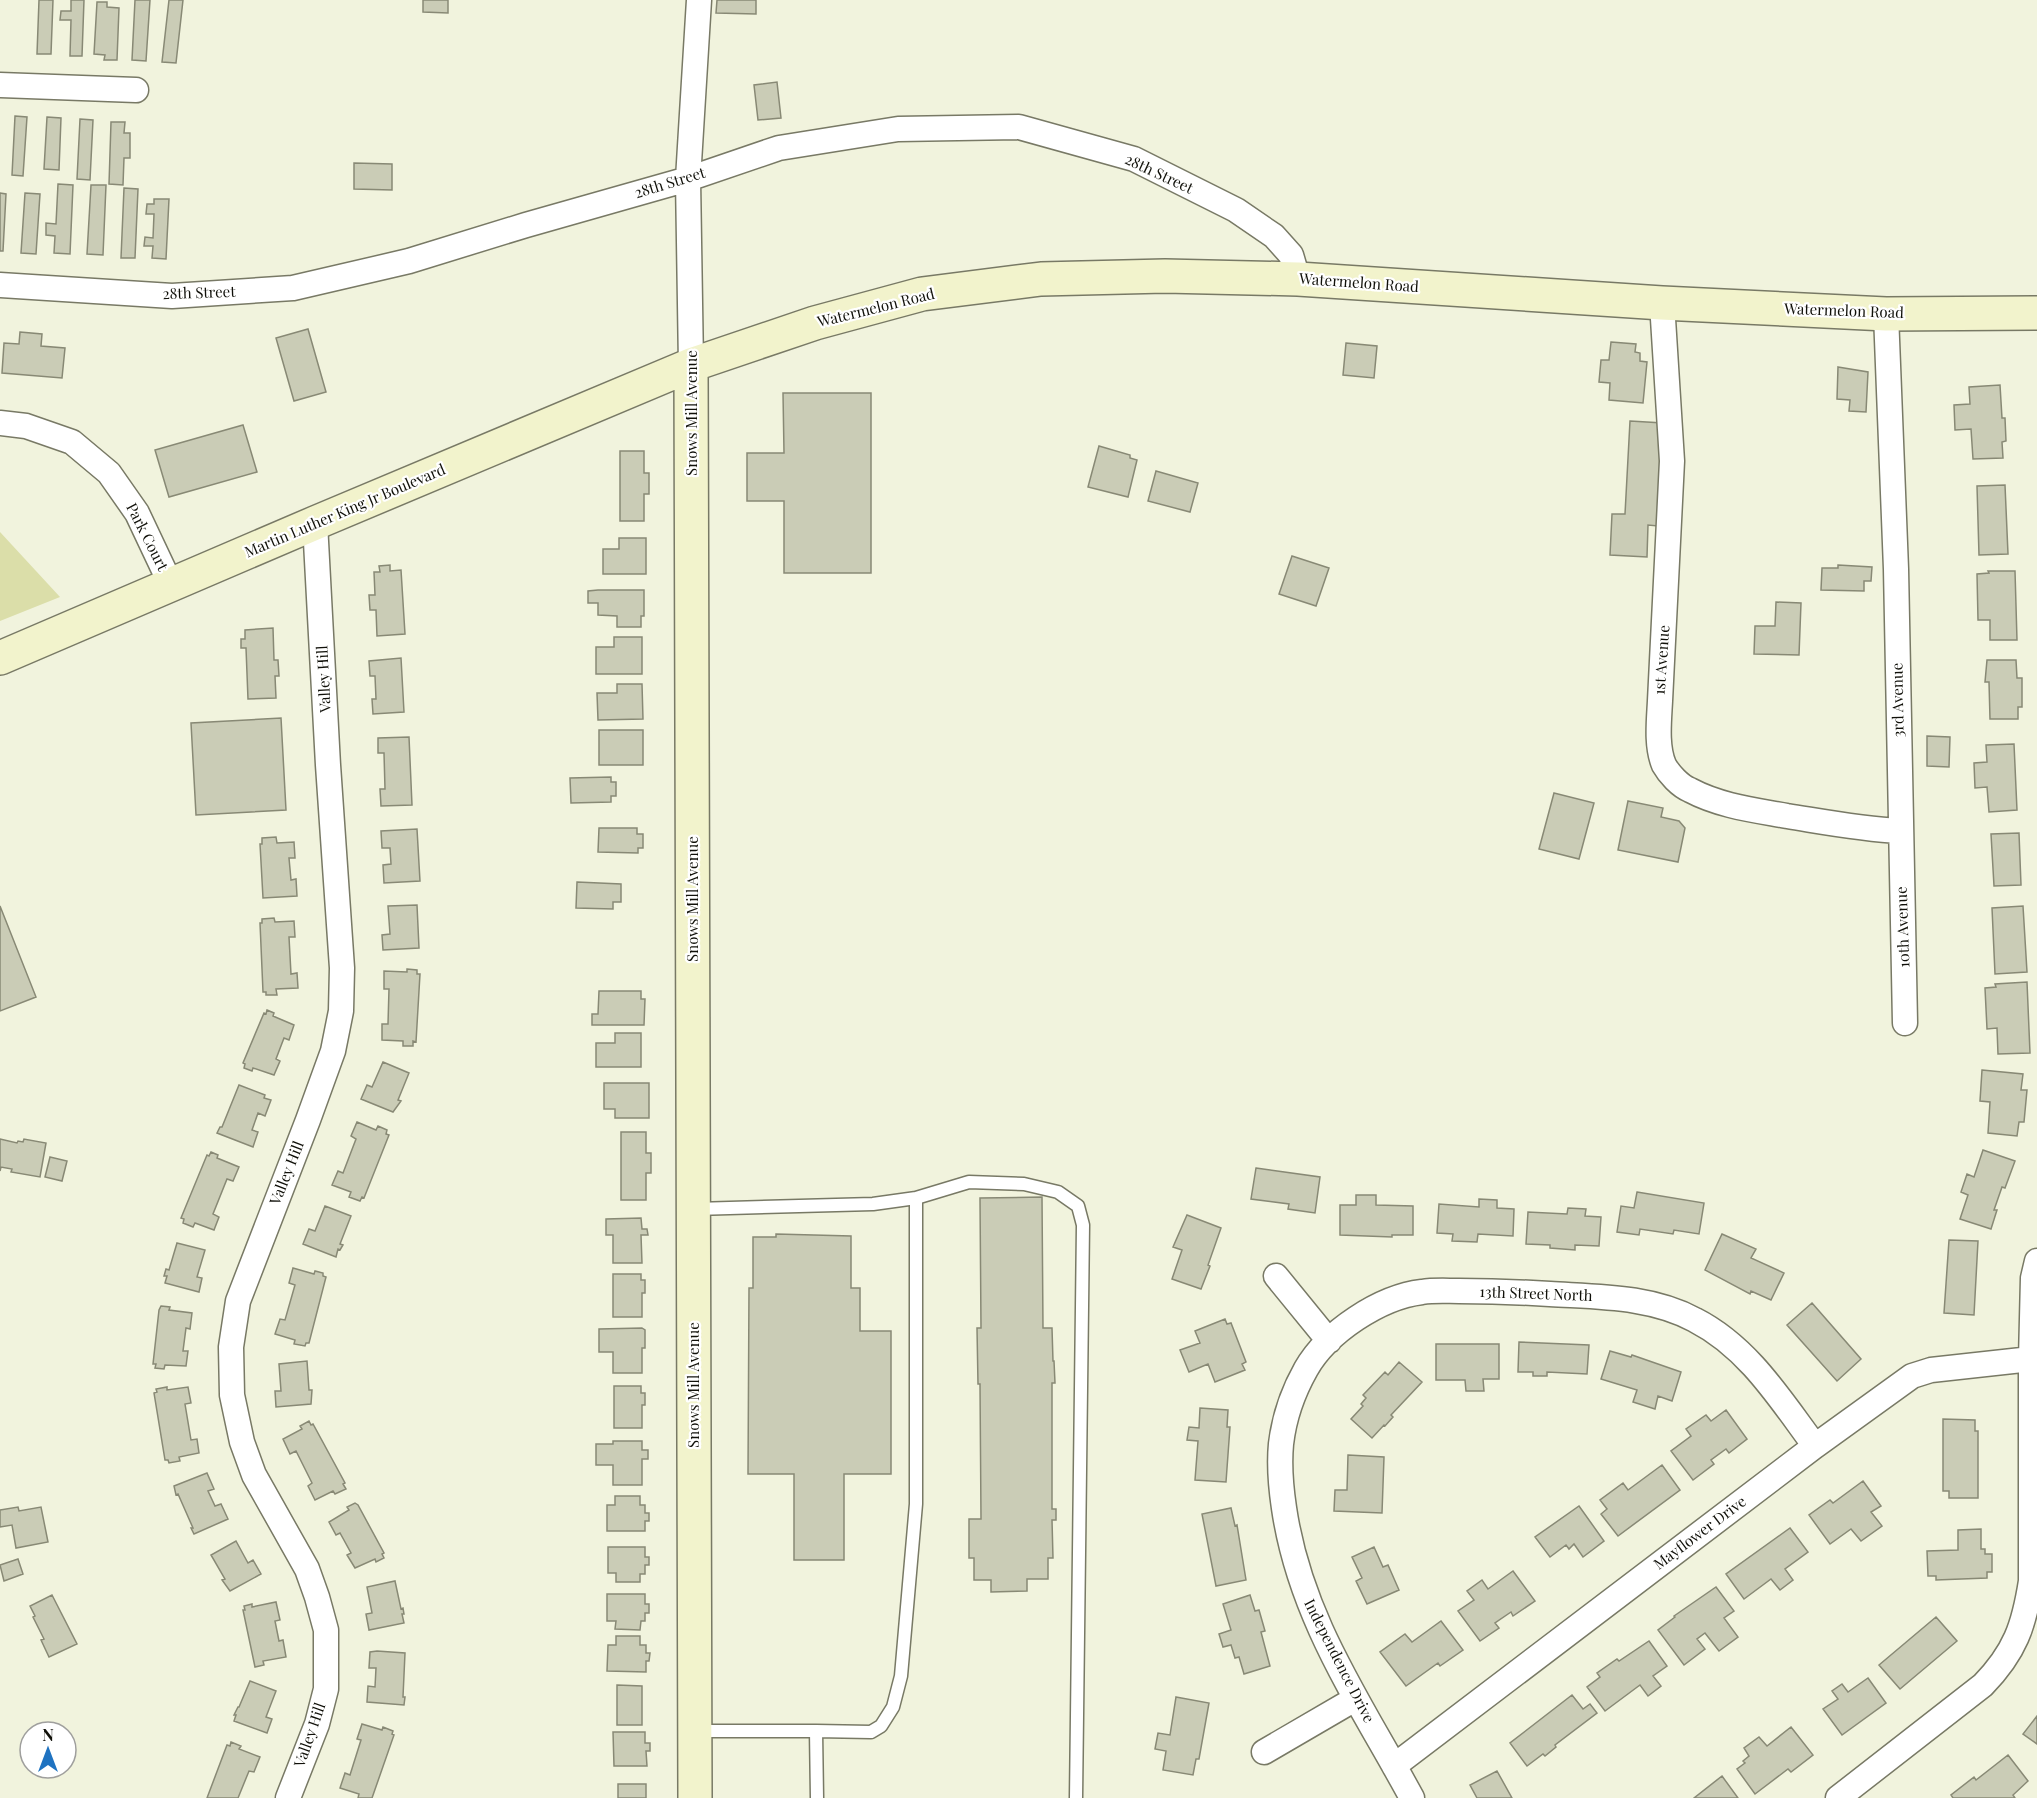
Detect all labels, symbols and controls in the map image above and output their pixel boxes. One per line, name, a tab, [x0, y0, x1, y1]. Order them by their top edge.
street label: 28th Street	[1122, 149, 1197, 198]
street label: 28th Street	[632, 162, 708, 202]
street label: Watermelon Road	[1298, 268, 1420, 296]
street label: 28th Street	[162, 281, 237, 303]
street label: Watermelon Road	[814, 283, 937, 331]
street label: Watermelon Road	[1783, 298, 1905, 322]
street label: Snows Mill Avenue	[681, 350, 701, 476]
street label: Martin Luther King Jr Boulevard	[241, 459, 448, 562]
street label: Park Court	[122, 499, 174, 574]
street label: 1st Avenue	[1649, 624, 1673, 696]
street label: Valley Hill	[311, 645, 335, 714]
street label: 3rd Avenue	[1886, 663, 1908, 737]
street label: Snows Mill Avenue	[682, 836, 702, 962]
street label: 10th Avenue	[1891, 886, 1913, 968]
street label: Valley Hill	[264, 1138, 308, 1208]
street label: 13th Street North	[1479, 1281, 1593, 1305]
street label: Snows Mill Avenue	[683, 1322, 703, 1448]
street label: Mayflower Drive	[1649, 1491, 1750, 1574]
street label: Independence Drive	[1300, 1595, 1380, 1726]
street label: Valley Hill	[288, 1700, 329, 1771]
north arrow	[18, 1720, 78, 1780]
text: N	[42, 1724, 54, 1745]

